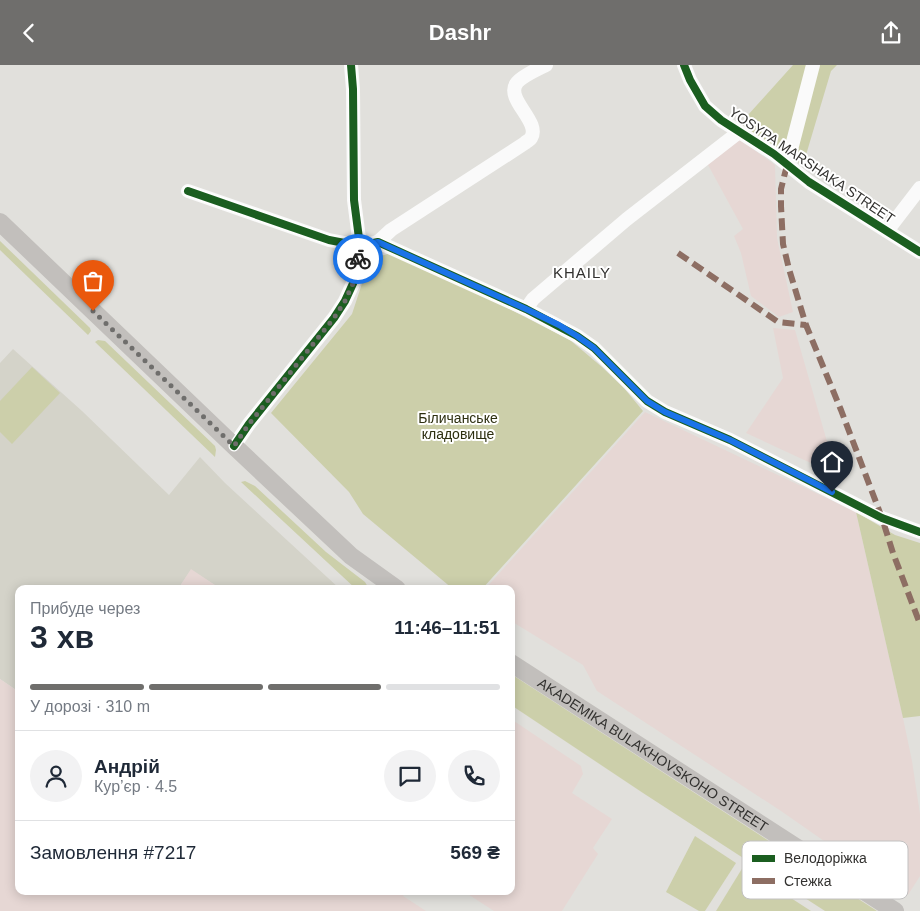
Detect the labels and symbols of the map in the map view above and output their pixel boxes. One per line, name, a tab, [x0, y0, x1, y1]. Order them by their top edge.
street label: YOSYPA MARSHAKA STREET	[726, 103, 898, 227]
courier	[333, 234, 383, 284]
pin	[72, 260, 114, 311]
district label: KHAILY	[553, 264, 611, 281]
park label: Біличанське кладовище	[418, 410, 498, 442]
pin	[811, 441, 853, 492]
street label: AKADEMIKA BULAKHOVSKOHO STREET	[535, 674, 771, 835]
legend	[742, 841, 908, 899]
text: Велодоріжка	[784, 850, 867, 866]
text: Стежка	[784, 873, 832, 889]

